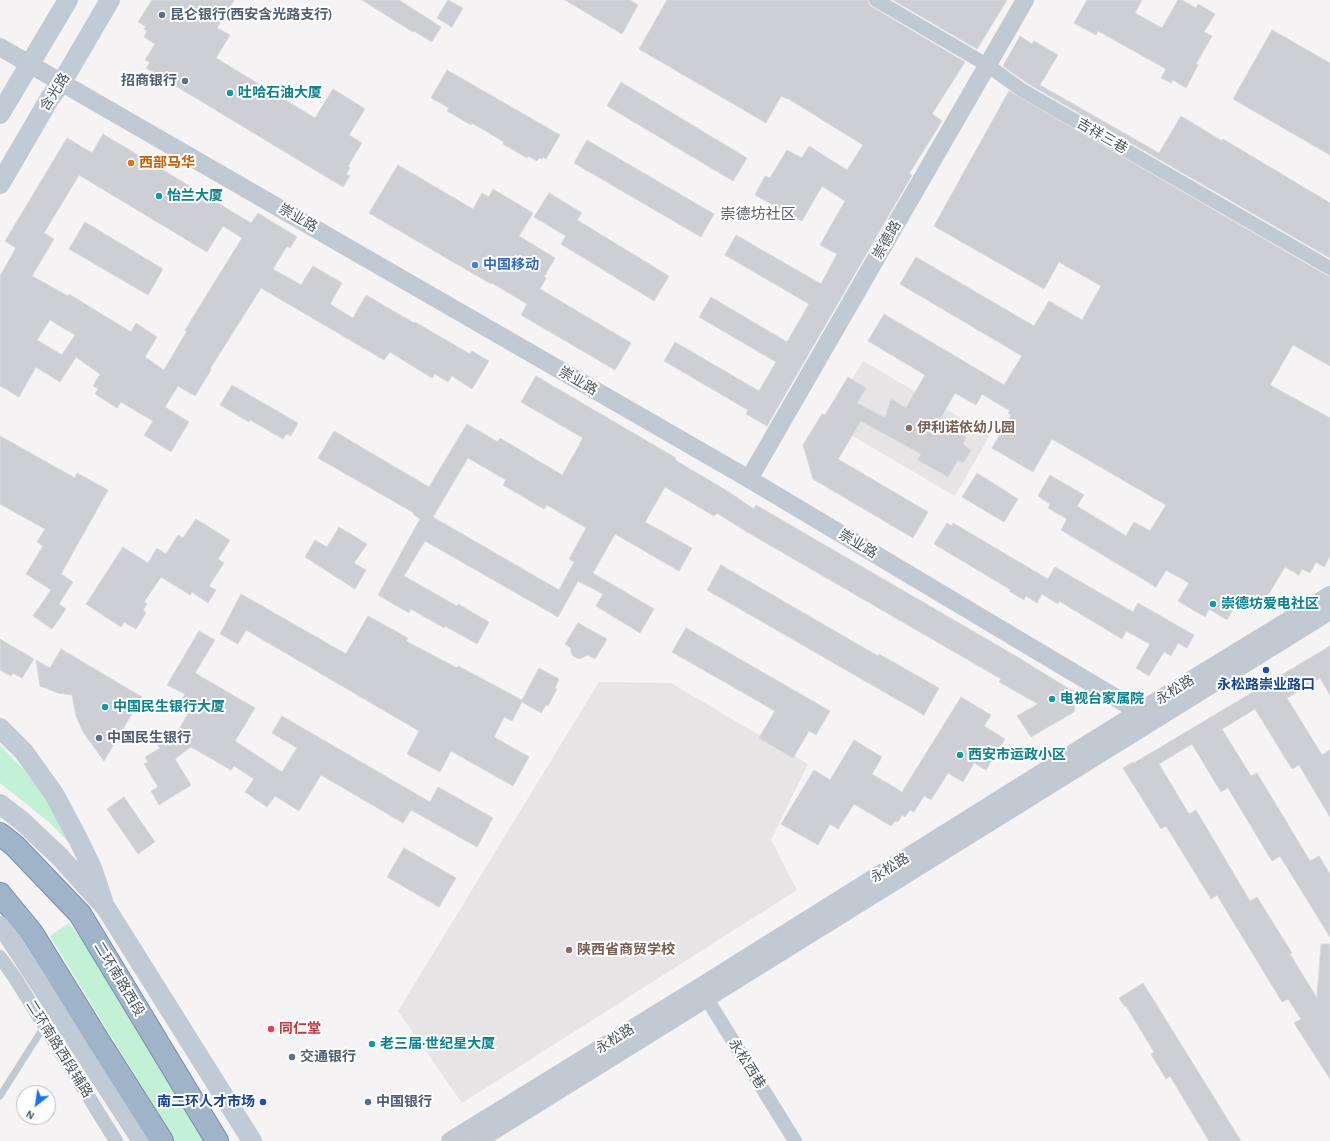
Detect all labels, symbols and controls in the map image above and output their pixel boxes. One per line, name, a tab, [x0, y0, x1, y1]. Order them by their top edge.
place label: 昆仑银行(西安含光路支行)	[170, 7, 332, 23]
marker: 昆仑银行(西安含光路支行)	[157, 10, 167, 20]
street label: 含光路	[37, 70, 73, 114]
place label: 招商银行	[121, 73, 177, 89]
marker: 招商银行	[180, 76, 190, 86]
place label: 吐哈石油大厦	[238, 85, 322, 101]
marker: 吐哈石油大厦	[225, 88, 235, 98]
street label: 吉祥三巷	[1074, 115, 1130, 157]
place label: 西部马华	[139, 155, 195, 171]
marker: 西部马华	[126, 158, 136, 168]
place label: 怡兰大厦	[167, 188, 223, 204]
marker: 怡兰大厦	[154, 191, 164, 201]
street label: 崇业路	[276, 200, 320, 236]
district label: 崇德坊社区	[721, 205, 795, 223]
street label: 崇德路	[869, 218, 905, 262]
place label: 中国移动	[483, 257, 539, 273]
marker: 中国移动	[470, 260, 480, 270]
street label: 崇业路	[556, 363, 600, 399]
place label: 伊利诺依幼儿园	[917, 420, 1015, 436]
marker: 伊利诺依幼儿园	[904, 423, 914, 433]
street label: 崇业路	[836, 526, 880, 562]
place label: 崇德坊爱电社区	[1221, 596, 1319, 612]
marker: 崇德坊爱电社区	[1208, 599, 1218, 609]
marker: 永松路崇业路口	[1261, 665, 1271, 675]
street label: 永松路	[1153, 672, 1197, 708]
place label: 永松路崇业路口	[1217, 677, 1315, 693]
place label: 电视台家属院	[1060, 691, 1144, 707]
marker: 电视台家属院	[1047, 694, 1057, 704]
place label: 中国民生银行大厦	[113, 699, 225, 715]
marker: 中国民生银行大厦	[100, 702, 110, 712]
place label: 中国民生银行	[107, 730, 191, 746]
marker: 中国民生银行	[94, 733, 104, 743]
place label: 西安市运政小区	[968, 747, 1066, 763]
marker: 西安市运政小区	[955, 750, 965, 760]
street label: 永松路	[868, 850, 912, 886]
street label: 二环南路西段	[90, 939, 148, 1019]
place label: 陕西省商贸学校	[577, 942, 675, 958]
marker: 陕西省商贸学校	[564, 945, 574, 955]
street label: 二环南路西段辅路	[22, 997, 96, 1101]
place label: 同仁堂	[279, 1021, 321, 1037]
street label: 永松路	[593, 1021, 637, 1057]
marker: 同仁堂	[266, 1024, 276, 1034]
place label: 老三届·世纪星大厦	[380, 1036, 495, 1052]
street label: 永松西巷	[725, 1036, 769, 1092]
marker: 老三届·世纪星大厦	[367, 1039, 377, 1049]
place label: 交通银行	[300, 1049, 356, 1065]
marker: 交通银行	[287, 1052, 297, 1062]
north arrow	[16, 1085, 56, 1125]
place label: 南二环人才市场	[157, 1094, 255, 1110]
place label: 中国银行	[376, 1094, 432, 1110]
marker: 南二环人才市场	[258, 1097, 268, 1107]
marker: 中国银行	[363, 1097, 373, 1107]
text: N	[24, 1108, 36, 1122]

